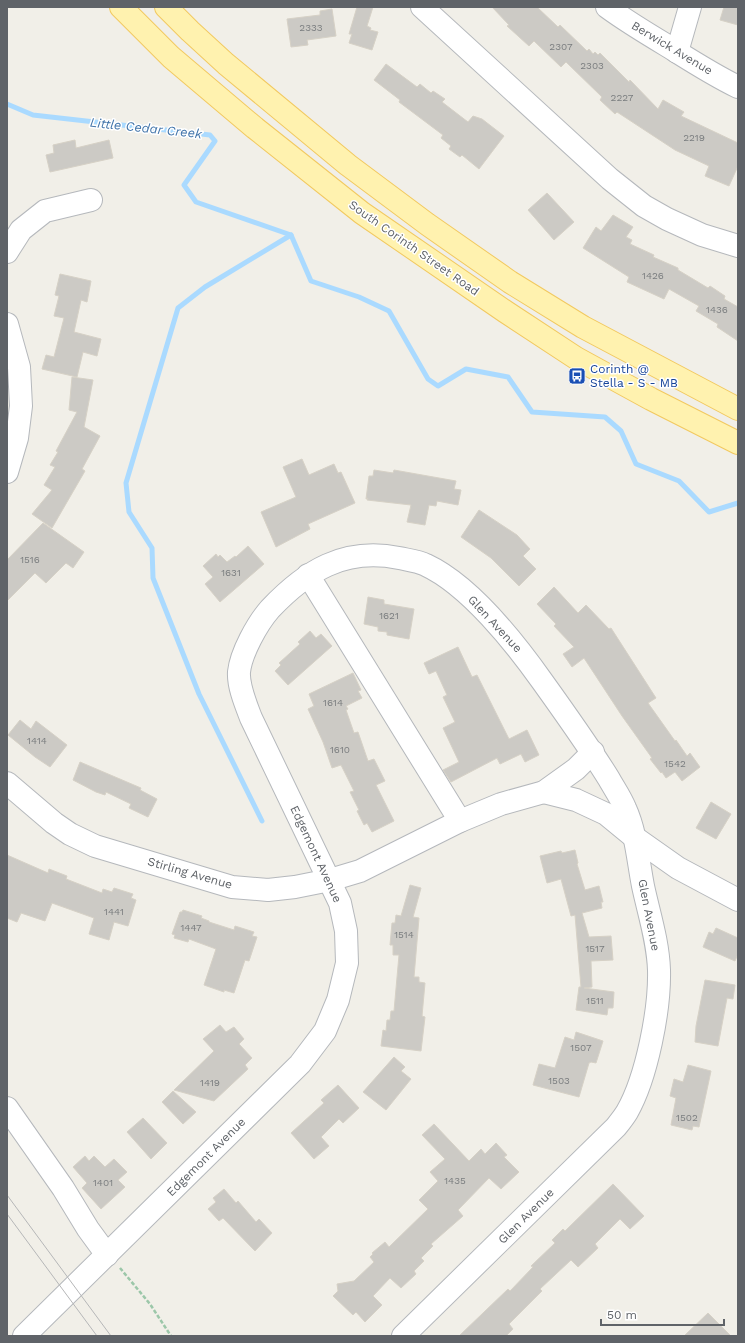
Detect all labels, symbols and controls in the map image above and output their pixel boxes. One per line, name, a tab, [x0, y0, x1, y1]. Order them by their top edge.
street label: Berwick Avenue	[629, 18, 715, 78]
house number: 2333	[299, 22, 323, 33]
house number: 2307	[549, 41, 573, 52]
house number: 2303	[580, 60, 604, 71]
house number: 2227	[611, 92, 634, 103]
water label: Little Cedar Creek	[89, 115, 204, 141]
house number: 2219	[683, 132, 705, 143]
street label: South Corinth Street Road	[346, 198, 482, 298]
house number: 1426	[642, 270, 664, 281]
house number: 1436	[706, 304, 728, 315]
place label: Corinth @ Stella - S - MB	[590, 362, 678, 390]
bus stop icon: Corinth @ Stella - S - MB	[567, 366, 587, 386]
house number: 1516	[20, 554, 40, 565]
house number: 1631	[221, 567, 241, 578]
street label: Glen Avenue	[465, 593, 525, 655]
house number: 1621	[379, 610, 399, 621]
house number: 1614	[323, 697, 343, 708]
house number: 1414	[27, 735, 47, 746]
house number: 1610	[330, 744, 350, 755]
house number: 1542	[664, 758, 686, 769]
street label: Edgemont Avenue	[287, 803, 345, 905]
street label: Stirling Avenue	[146, 854, 234, 892]
street label: Glen Avenue	[635, 878, 663, 952]
house number: 1441	[104, 906, 124, 917]
house number: 1447	[180, 922, 202, 933]
house number: 1514	[394, 929, 414, 940]
house number: 1517	[585, 943, 605, 954]
house number: 1511	[586, 995, 604, 1006]
house number: 1507	[570, 1042, 592, 1053]
house number: 1503	[548, 1075, 570, 1086]
house number: 1419	[200, 1077, 220, 1088]
house number: 1502	[676, 1112, 698, 1123]
street label: Edgemont Avenue	[164, 1115, 248, 1199]
house number: 1435	[444, 1175, 466, 1186]
house number: 1401	[93, 1177, 113, 1188]
street label: Glen Avenue	[495, 1185, 557, 1247]
scale bar	[601, 1301, 724, 1327]
text: 50 m	[607, 1308, 637, 1322]

